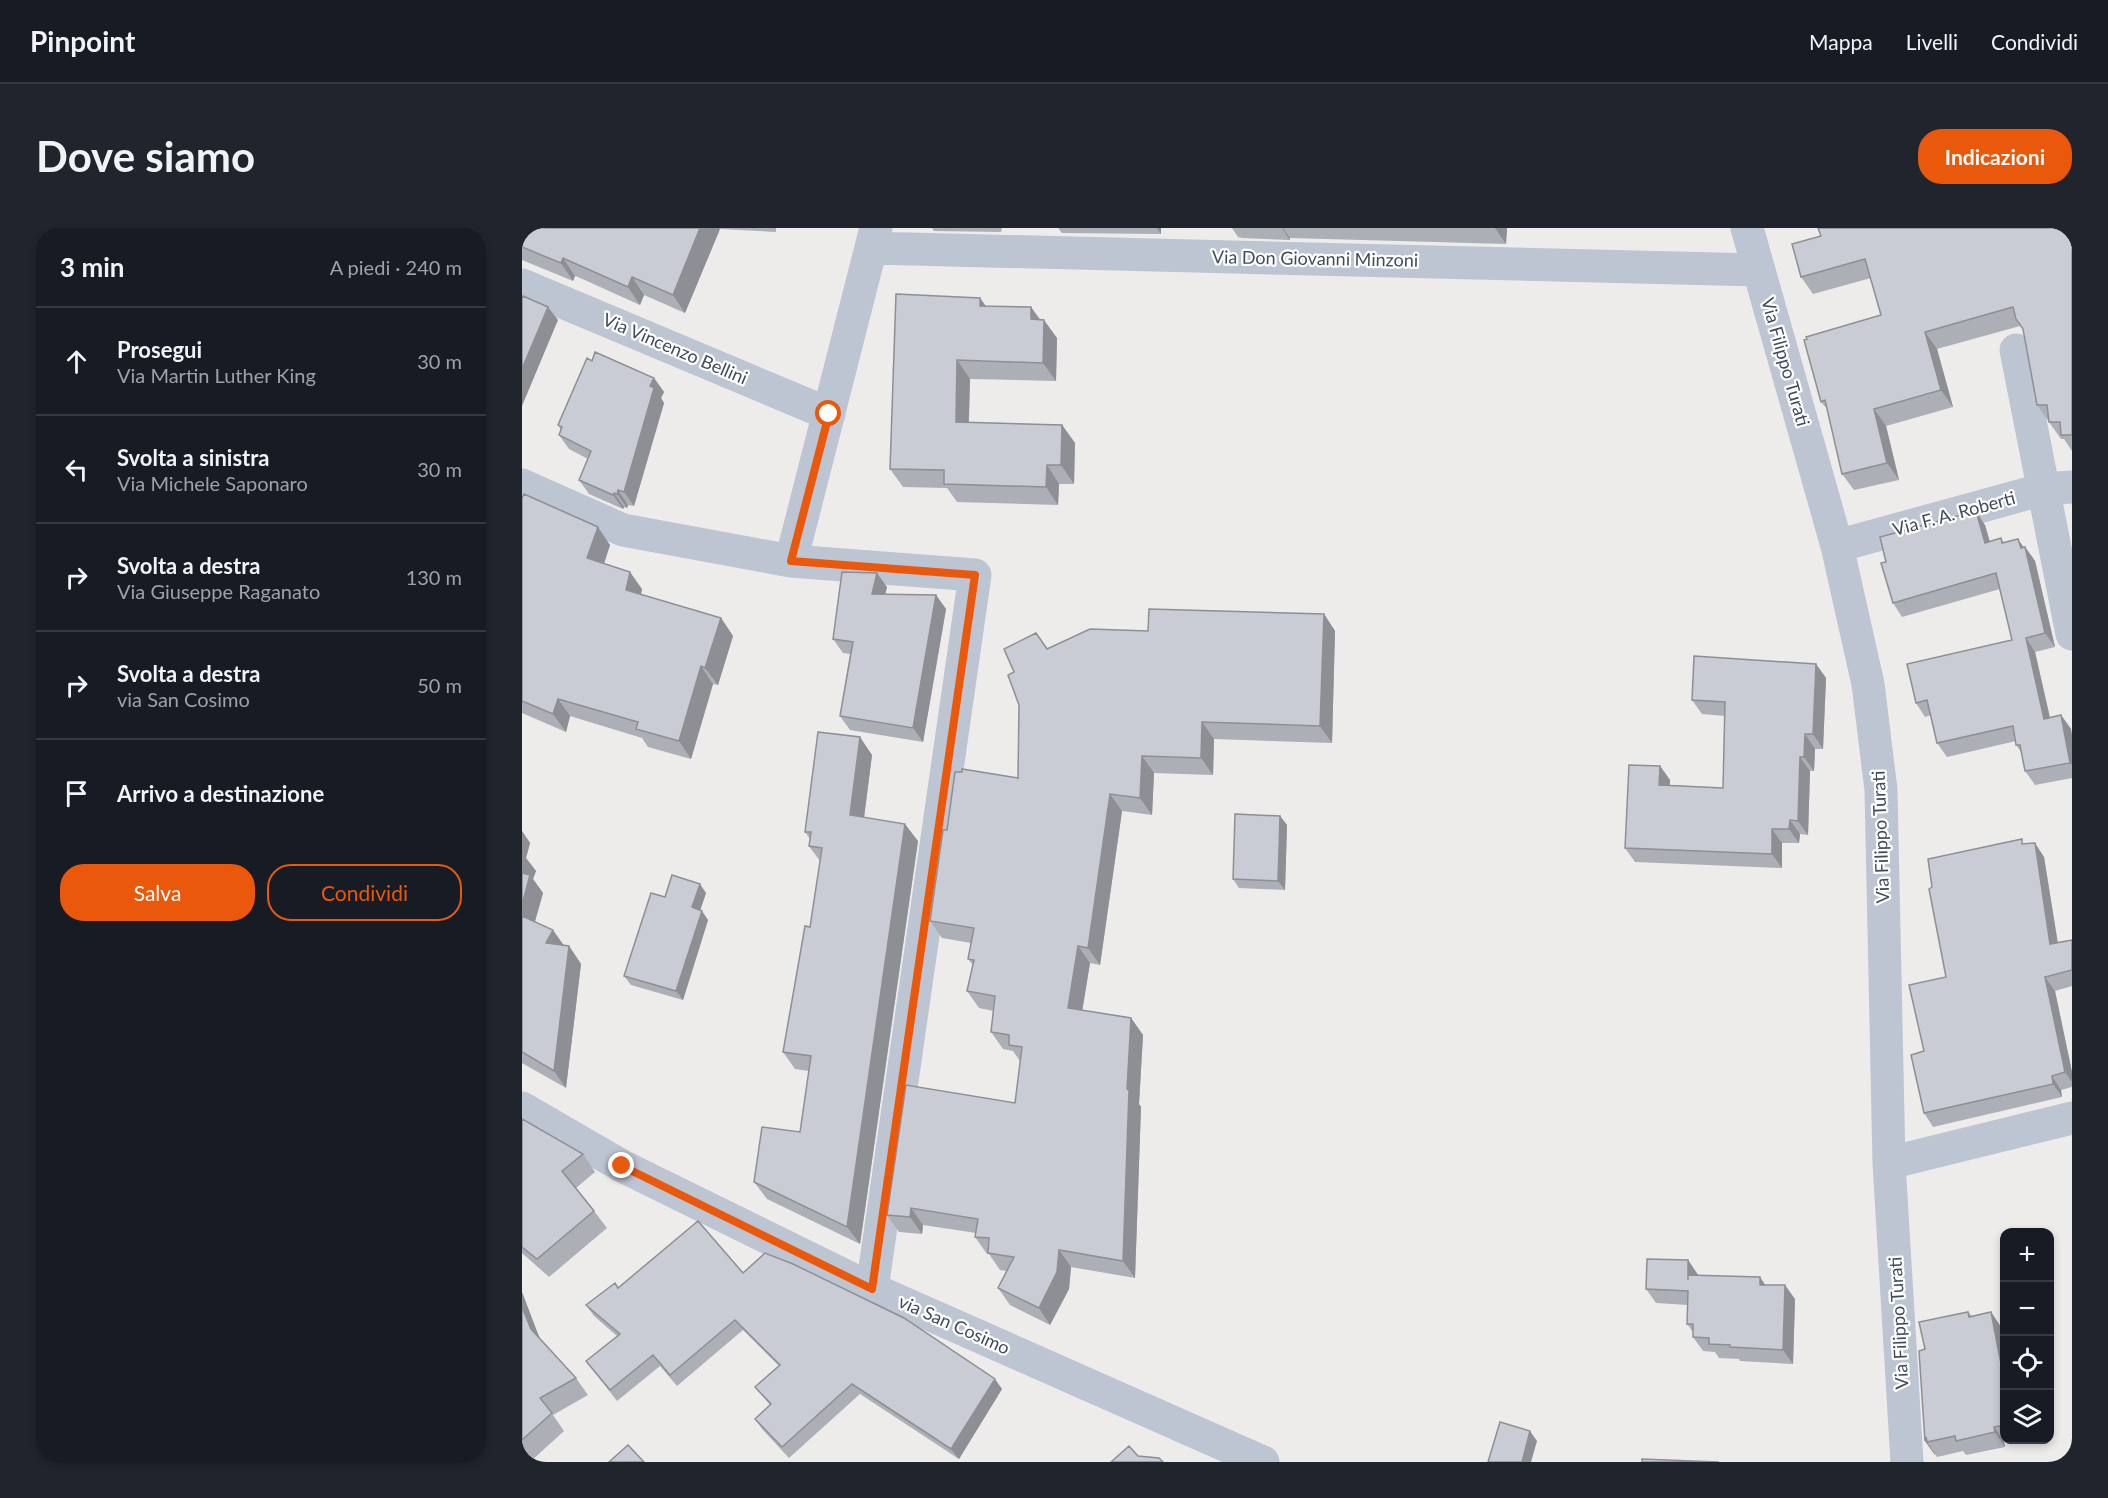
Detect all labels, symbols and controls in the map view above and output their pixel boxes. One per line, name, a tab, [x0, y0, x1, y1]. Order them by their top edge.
text: Pinpoint	[30, 24, 135, 58]
text: Mappa	[1809, 29, 1873, 54]
text: Livelli	[1906, 29, 1958, 54]
text: Condividi	[1991, 29, 2078, 54]
button: Indicazioni	[1918, 129, 2072, 184]
text: Dove siamo	[36, 131, 255, 181]
street label: Via Don Giovanni Minzoni	[1212, 245, 1418, 271]
text: 3 min	[60, 251, 124, 283]
text: A piedi · 240 m	[330, 255, 462, 279]
street label: Via Filippo Turati	[1757, 295, 1815, 429]
street label: Via Vincenzo Bellini	[600, 308, 751, 388]
text: Prosegui	[117, 336, 202, 363]
icon: ahead	[60, 345, 93, 378]
text: 30 m	[417, 349, 462, 373]
text: Via Martin Luther King	[117, 363, 316, 387]
route start	[815, 400, 841, 426]
text: Svolta a sinistra	[117, 444, 269, 471]
icon: left	[60, 453, 93, 486]
text: 30 m	[417, 457, 462, 481]
text: Via Michele Saponaro	[117, 471, 308, 495]
street label: Via F. A. Roberti	[1890, 486, 2017, 540]
text: Svolta a destra	[117, 552, 260, 579]
icon: right	[60, 561, 93, 594]
text: 130 m	[406, 565, 462, 589]
text: Via Giuseppe Raganato	[117, 579, 320, 603]
text: Svolta a destra	[117, 660, 260, 687]
icon: right	[60, 669, 93, 702]
text: 50 m	[417, 673, 462, 697]
text: via San Cosimo	[117, 687, 250, 711]
street label: Via Filippo Turati	[1867, 770, 1893, 904]
icon: arrive	[60, 777, 93, 810]
text: Arrivo a destinazione	[117, 780, 324, 807]
button: Salva	[60, 864, 255, 921]
button: Condividi	[267, 864, 462, 921]
route end	[608, 1152, 634, 1178]
map controls	[2000, 1228, 2054, 1444]
button: +	[2000, 1228, 2054, 1282]
street label: Via Filippo Turati	[1884, 1256, 1912, 1390]
button: −	[2000, 1282, 2054, 1336]
street label: via San Cosimo	[895, 1290, 1014, 1358]
button: locate	[2000, 1336, 2054, 1390]
button: layers	[2000, 1390, 2054, 1444]

